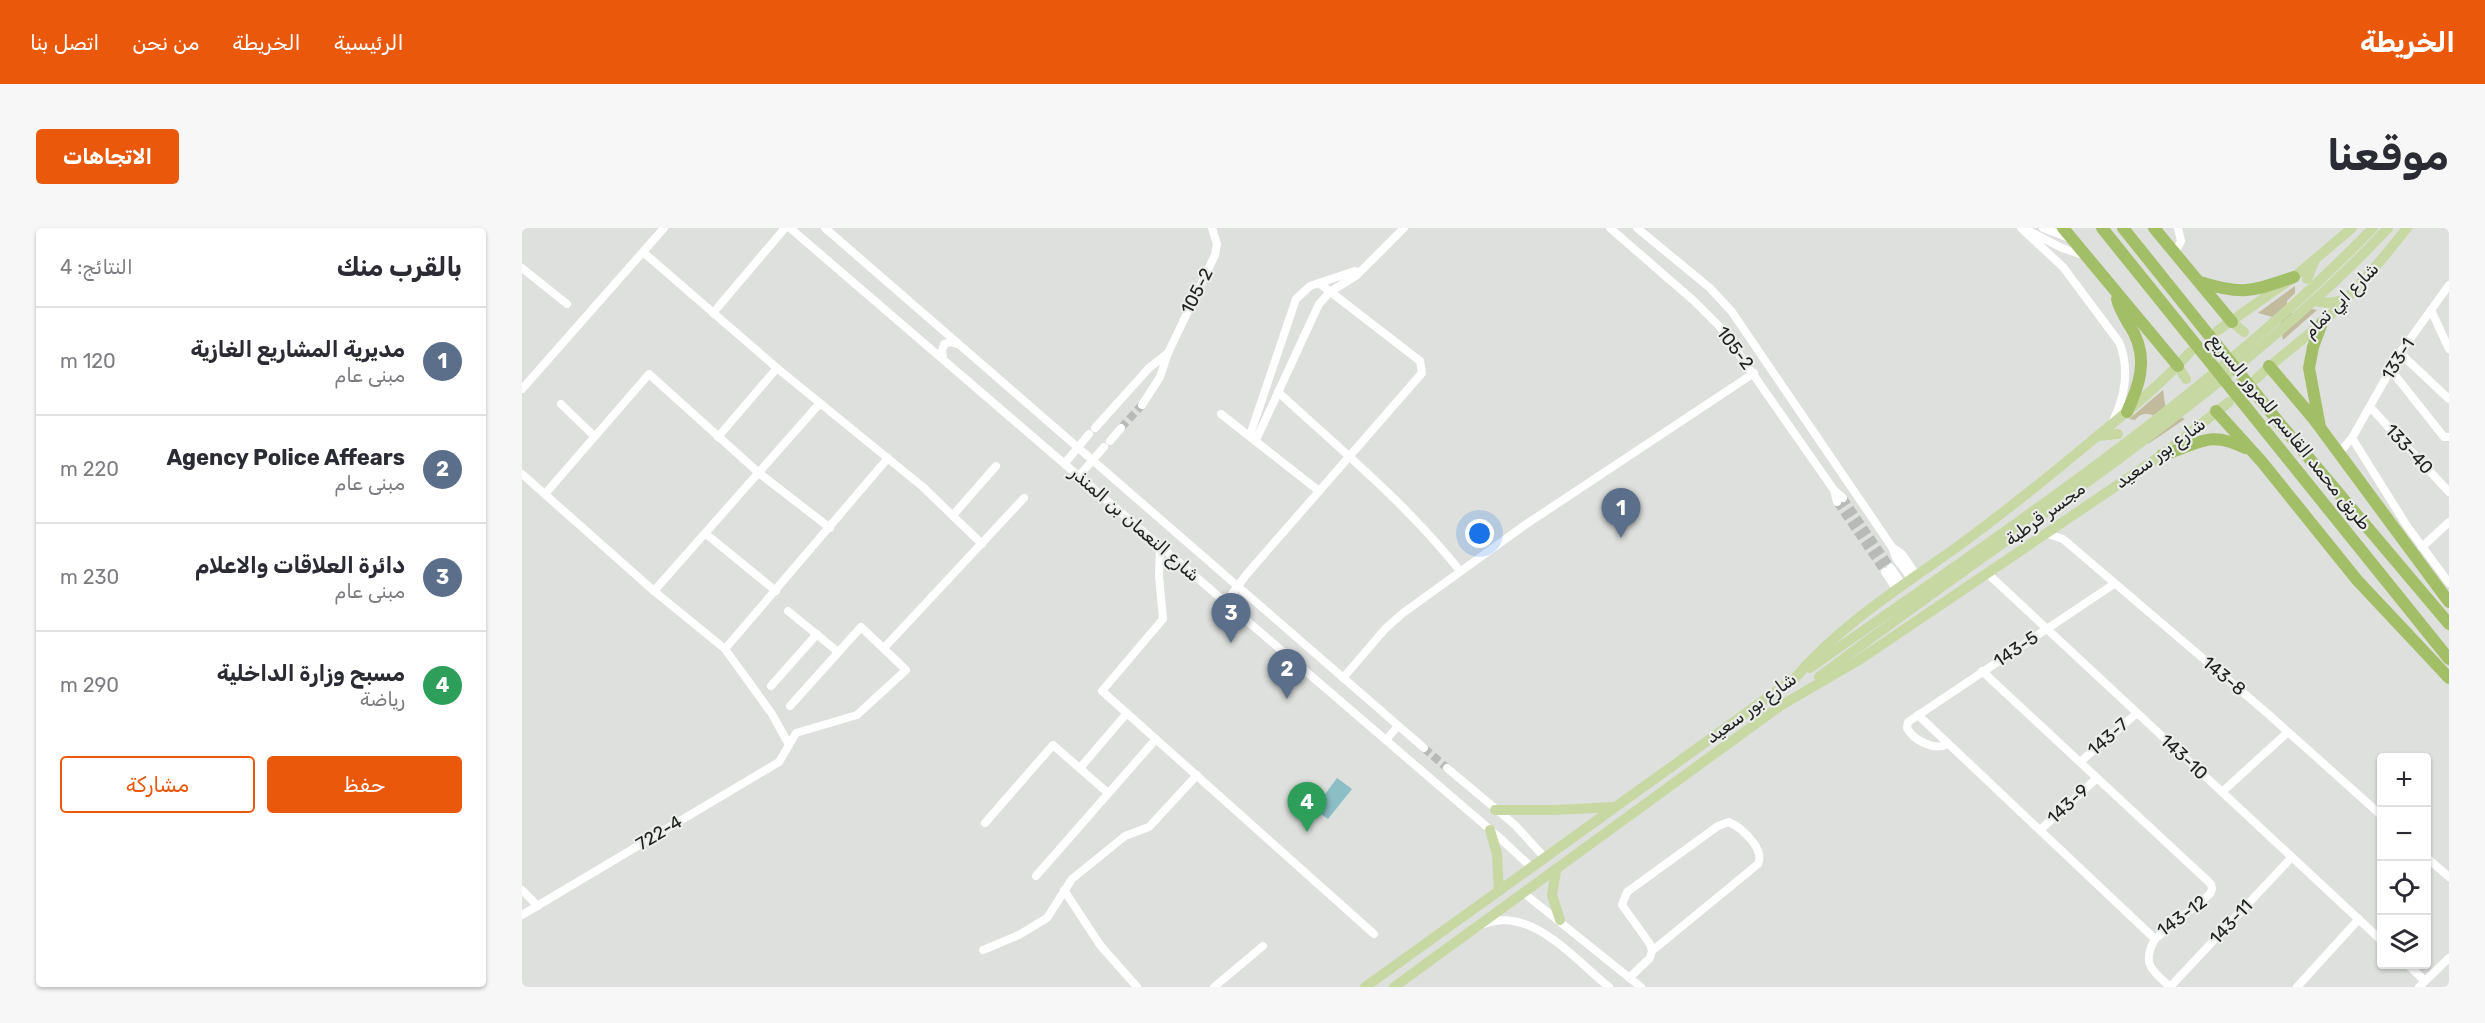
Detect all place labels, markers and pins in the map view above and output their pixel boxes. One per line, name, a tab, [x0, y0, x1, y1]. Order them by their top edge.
pin: 1	[1602, 488, 1640, 538]
pin: 3	[1212, 594, 1250, 643]
pin: 2	[1268, 650, 1306, 699]
pin: 4	[1288, 782, 1326, 832]

